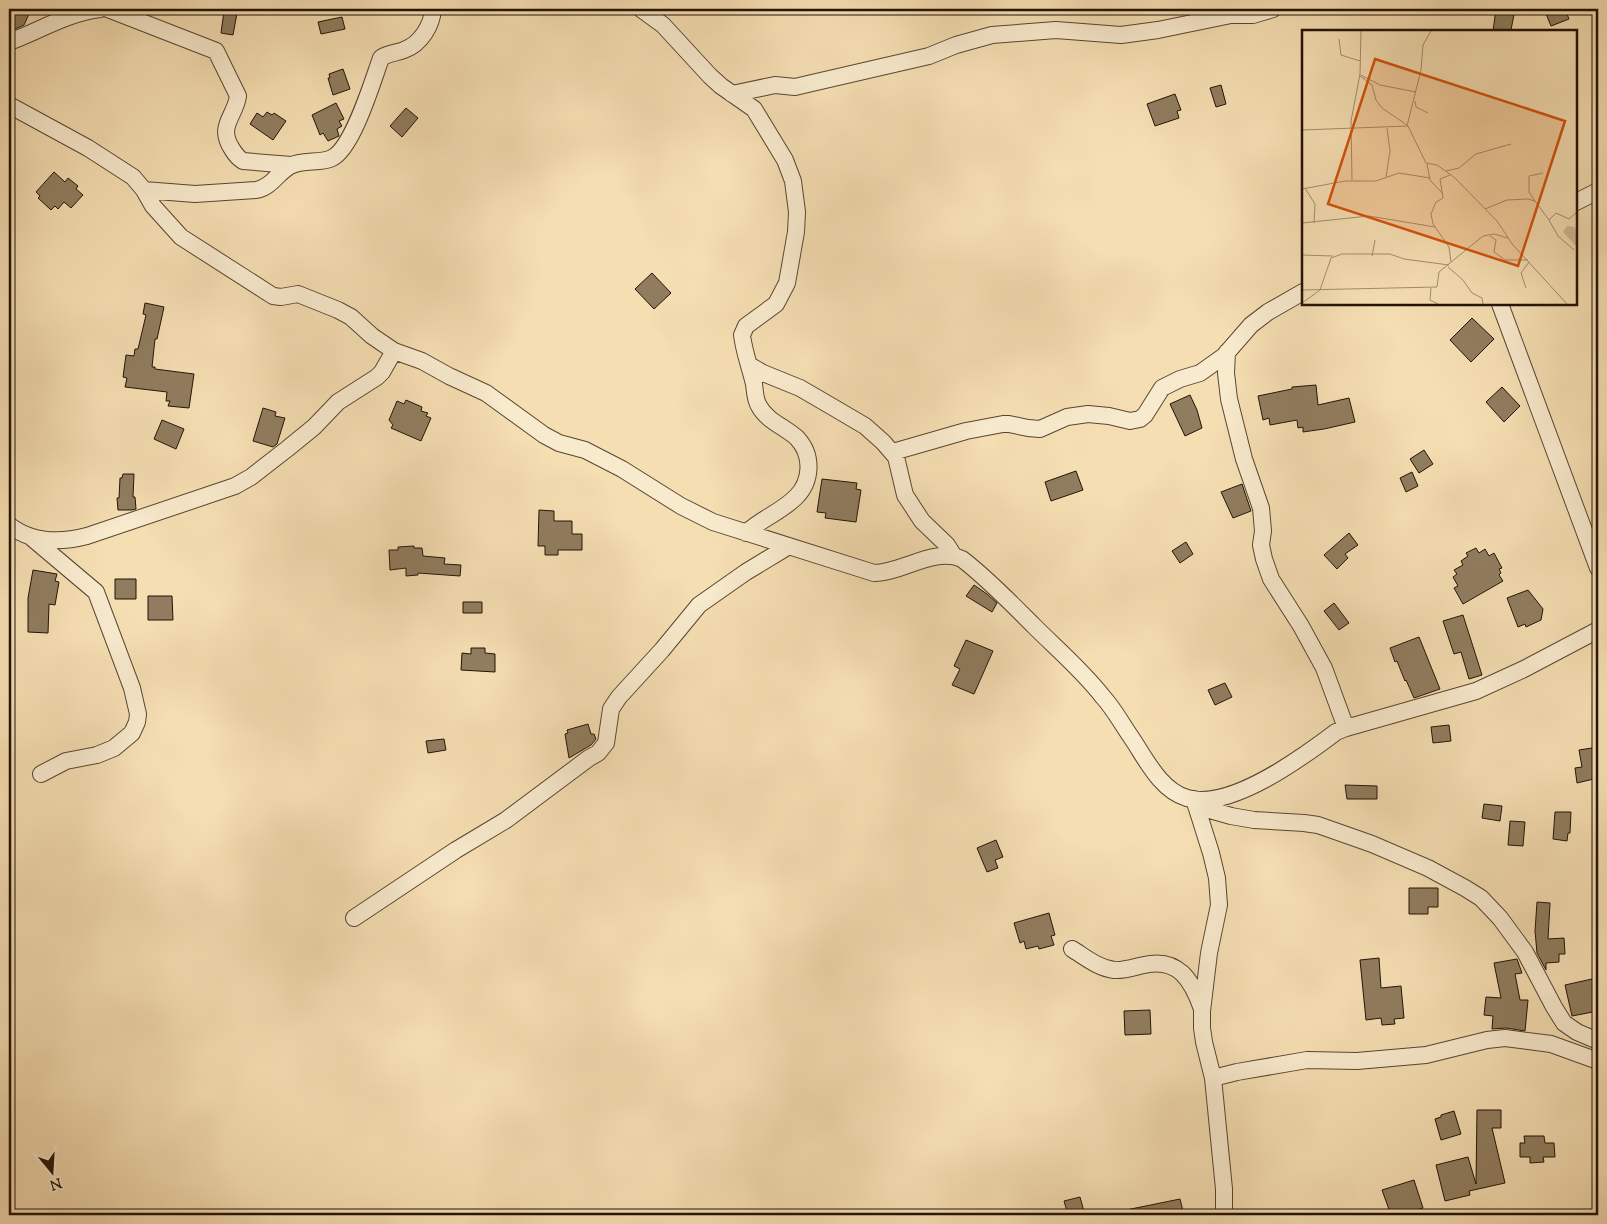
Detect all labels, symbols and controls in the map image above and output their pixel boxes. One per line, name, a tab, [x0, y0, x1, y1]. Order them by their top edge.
inset map	[1302, 30, 1577, 305]
north arrow	[28, 1146, 78, 1196]
text: N	[47, 1171, 64, 1194]

